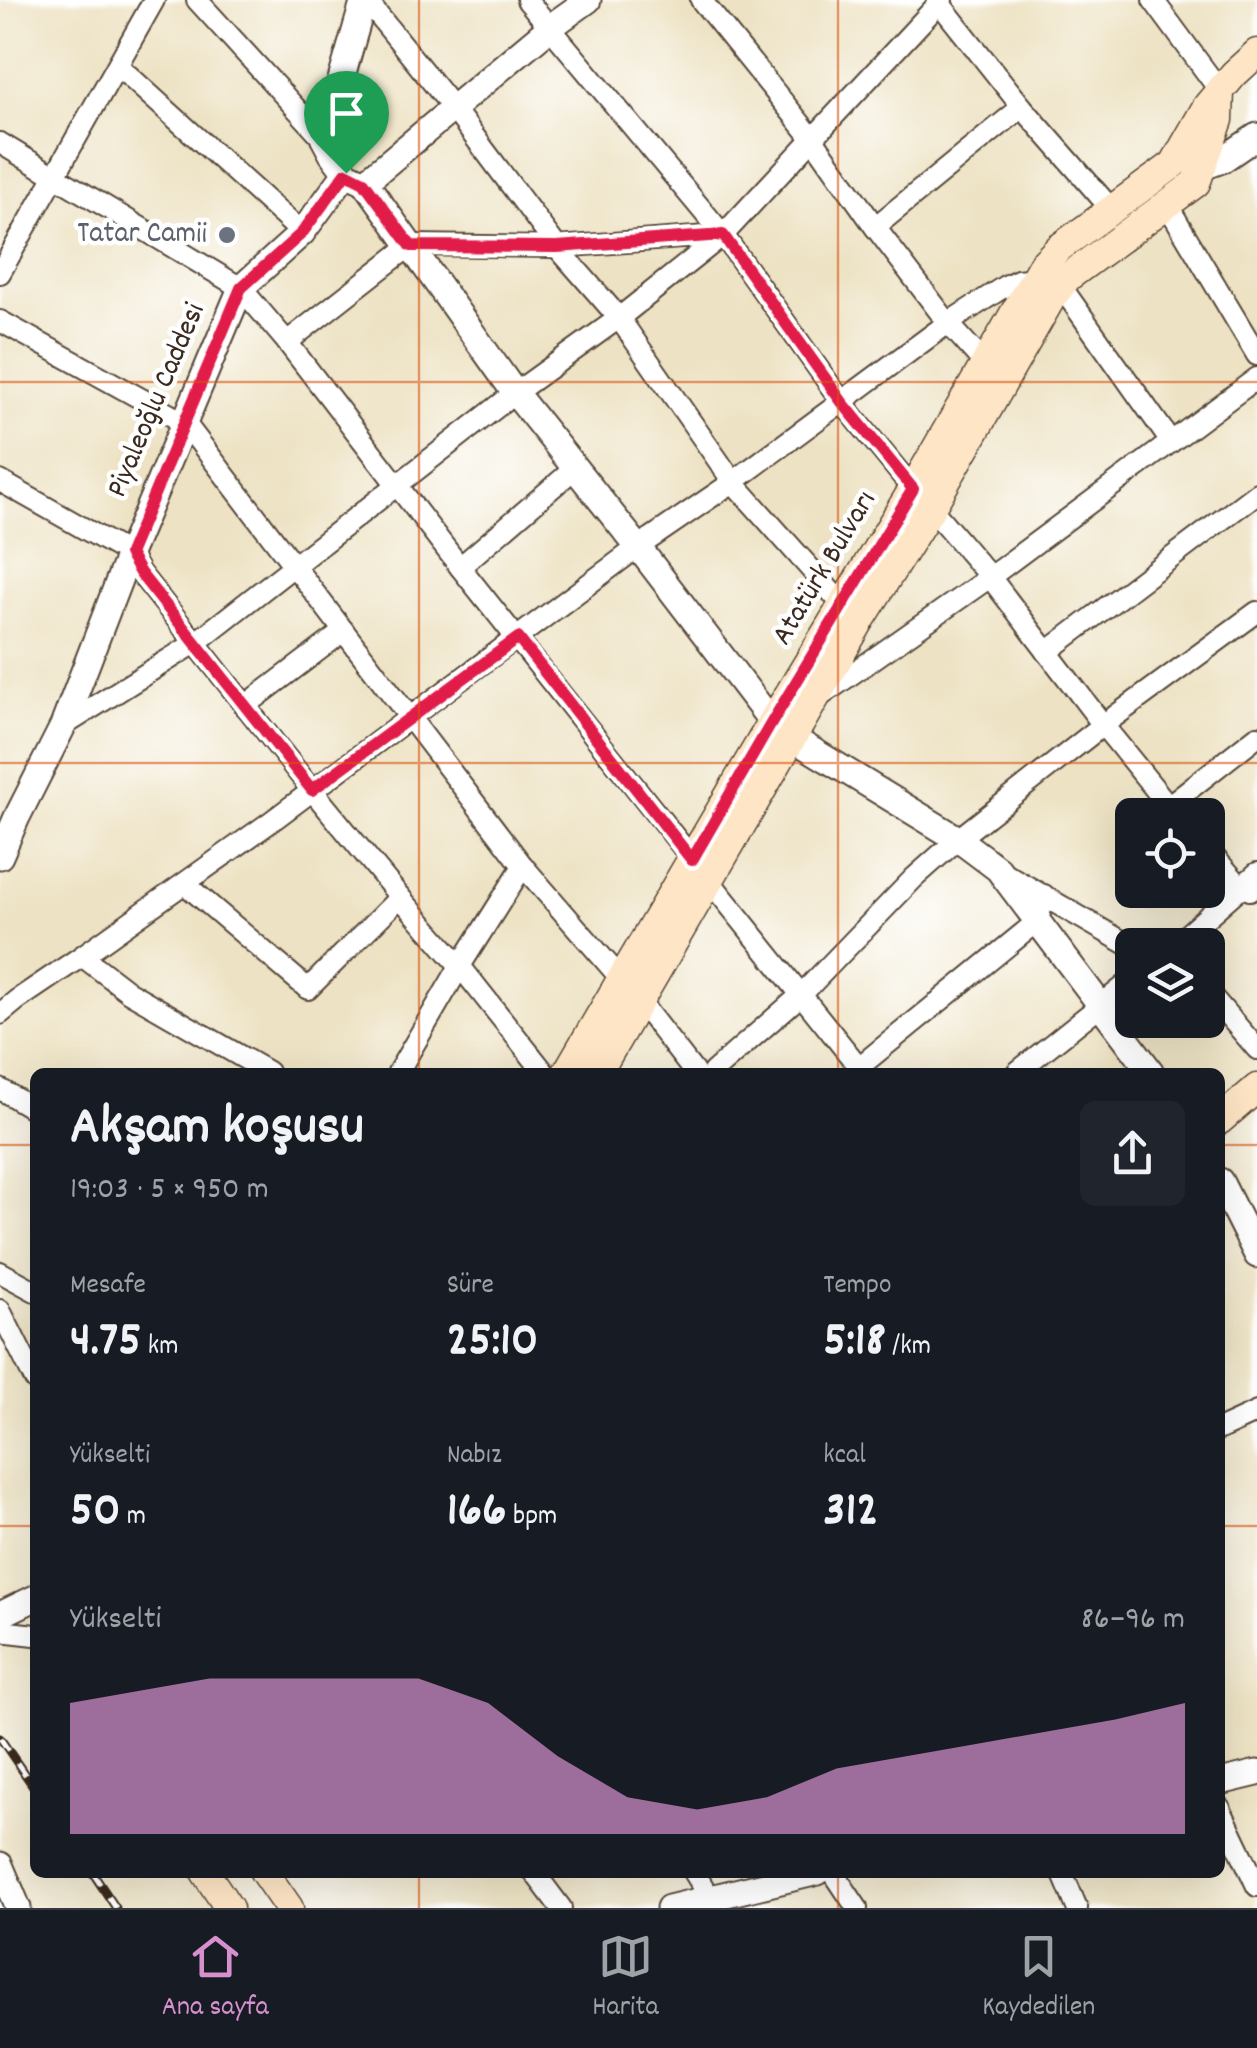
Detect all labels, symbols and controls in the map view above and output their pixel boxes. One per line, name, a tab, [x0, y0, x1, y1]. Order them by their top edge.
pin	[304, 71, 389, 174]
icon: arrive	[319, 86, 374, 141]
place label: Tatar Camii	[77, 214, 207, 257]
marker: Tatar Camii	[216, 224, 238, 246]
street label: Piyaleoğlu Caddesi	[98, 297, 218, 505]
street label: Atatürk Bulvarı	[763, 484, 889, 654]
map controls	[1115, 798, 1225, 1038]
button: locate	[1115, 798, 1225, 908]
button: layers	[1115, 928, 1225, 1038]
text: Akşam koşusu	[70, 1091, 364, 1170]
button: share	[1080, 1101, 1185, 1206]
text: 19:03 · 5 × 950 m	[70, 1168, 269, 1214]
text: Mesafe	[70, 1267, 146, 1307]
text: Süre	[447, 1267, 494, 1307]
text: Tempo	[823, 1267, 891, 1307]
text: 4.75	[70, 1307, 141, 1379]
text: 25:10	[447, 1307, 538, 1379]
text: 5:18	[823, 1307, 886, 1379]
text: km	[141, 1328, 179, 1368]
text: /km	[886, 1328, 931, 1368]
text: Yükselti	[70, 1437, 150, 1477]
text: Nabız	[447, 1437, 502, 1477]
text: kcal	[823, 1437, 866, 1477]
text: 50	[70, 1477, 120, 1549]
text: 166	[447, 1477, 507, 1549]
text: 312	[823, 1477, 878, 1549]
text: m	[120, 1498, 146, 1538]
text: bpm	[507, 1498, 557, 1538]
text: Yükselti	[70, 1598, 161, 1644]
text: 86–96 m	[1081, 1598, 1185, 1644]
tab: Ana sayfa	[162, 1929, 269, 2029]
tab: Harita	[592, 1929, 659, 2029]
tab: Kaydedilen	[982, 1929, 1095, 2029]

